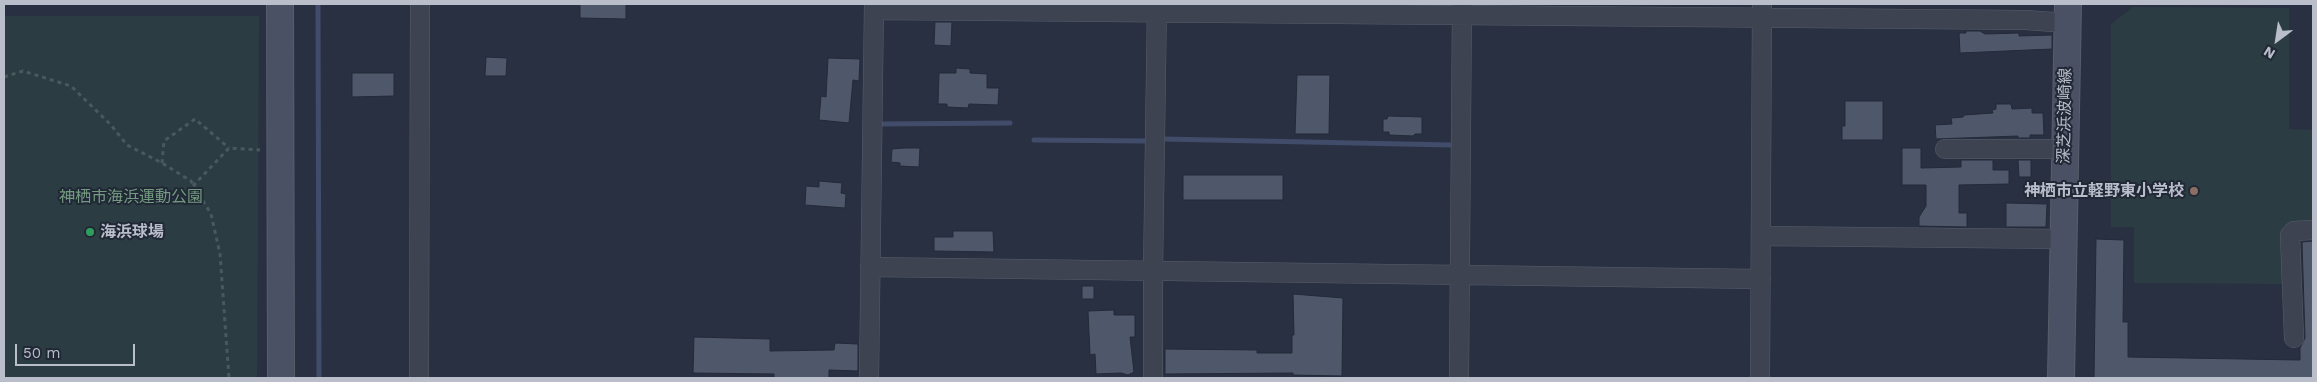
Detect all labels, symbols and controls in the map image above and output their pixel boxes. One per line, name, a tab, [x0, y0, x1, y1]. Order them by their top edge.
north arrow	[2252, 15, 2302, 65]
text: N	[2261, 43, 2278, 62]
street label: 深芝浜波崎線	[2055, 68, 2075, 164]
place label: 神栖市立軽野東小学校	[2024, 181, 2184, 201]
marker: 神栖市立軽野東小学校	[2188, 185, 2200, 197]
park label: 神栖市海浜運動公園	[59, 187, 203, 207]
place label: 海浜球場	[100, 222, 164, 242]
marker: 海浜球場	[84, 226, 96, 238]
scale bar	[18, 334, 138, 366]
text: 50 m	[23, 344, 60, 362]

